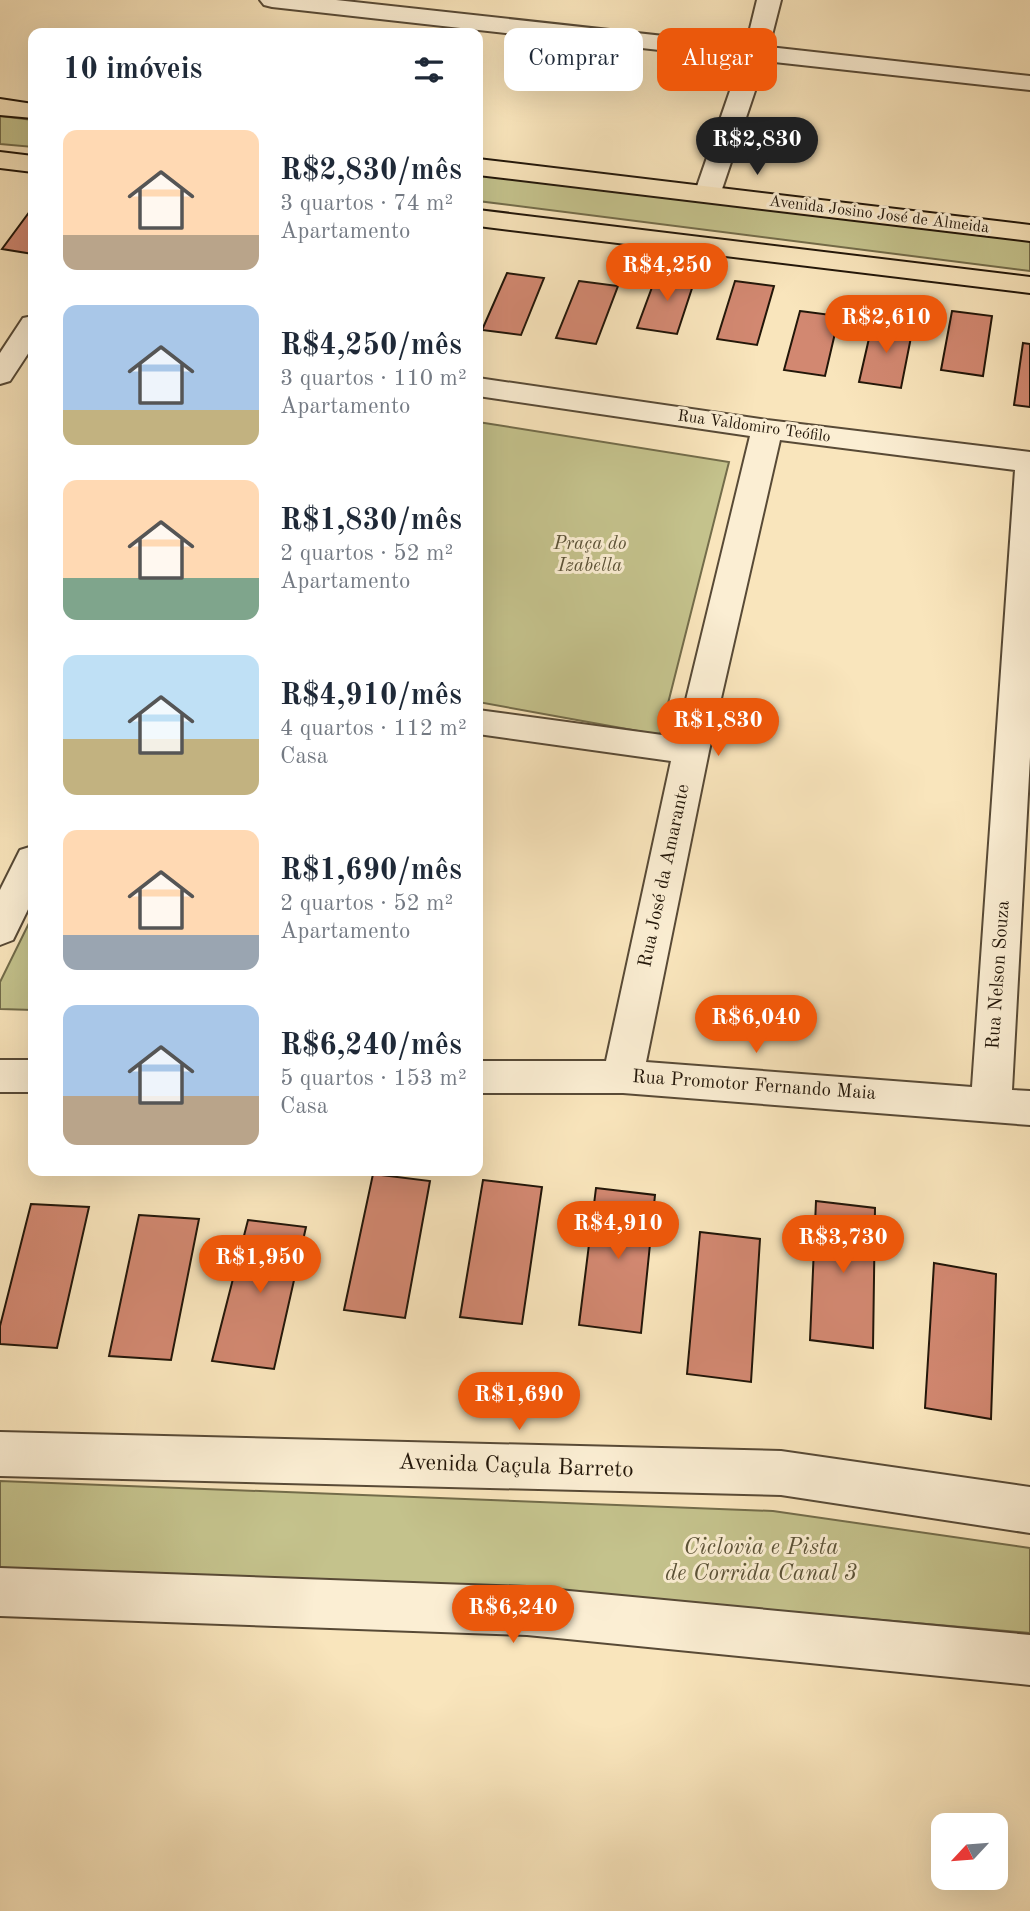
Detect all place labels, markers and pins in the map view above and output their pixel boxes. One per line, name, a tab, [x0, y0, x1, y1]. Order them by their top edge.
pin: R$2,830	[692, 118, 822, 177]
pin: R$4,250	[602, 244, 732, 303]
pin: R$2,610	[821, 296, 951, 355]
pin: R$1,830	[653, 698, 783, 758]
pin: R$6,040	[691, 996, 821, 1055]
pin: R$4,910	[553, 1202, 683, 1261]
pin: R$3,730	[778, 1216, 908, 1275]
pin: R$1,950	[195, 1236, 325, 1295]
pin: R$1,690	[454, 1372, 584, 1432]
pin: R$6,240	[448, 1586, 578, 1645]

